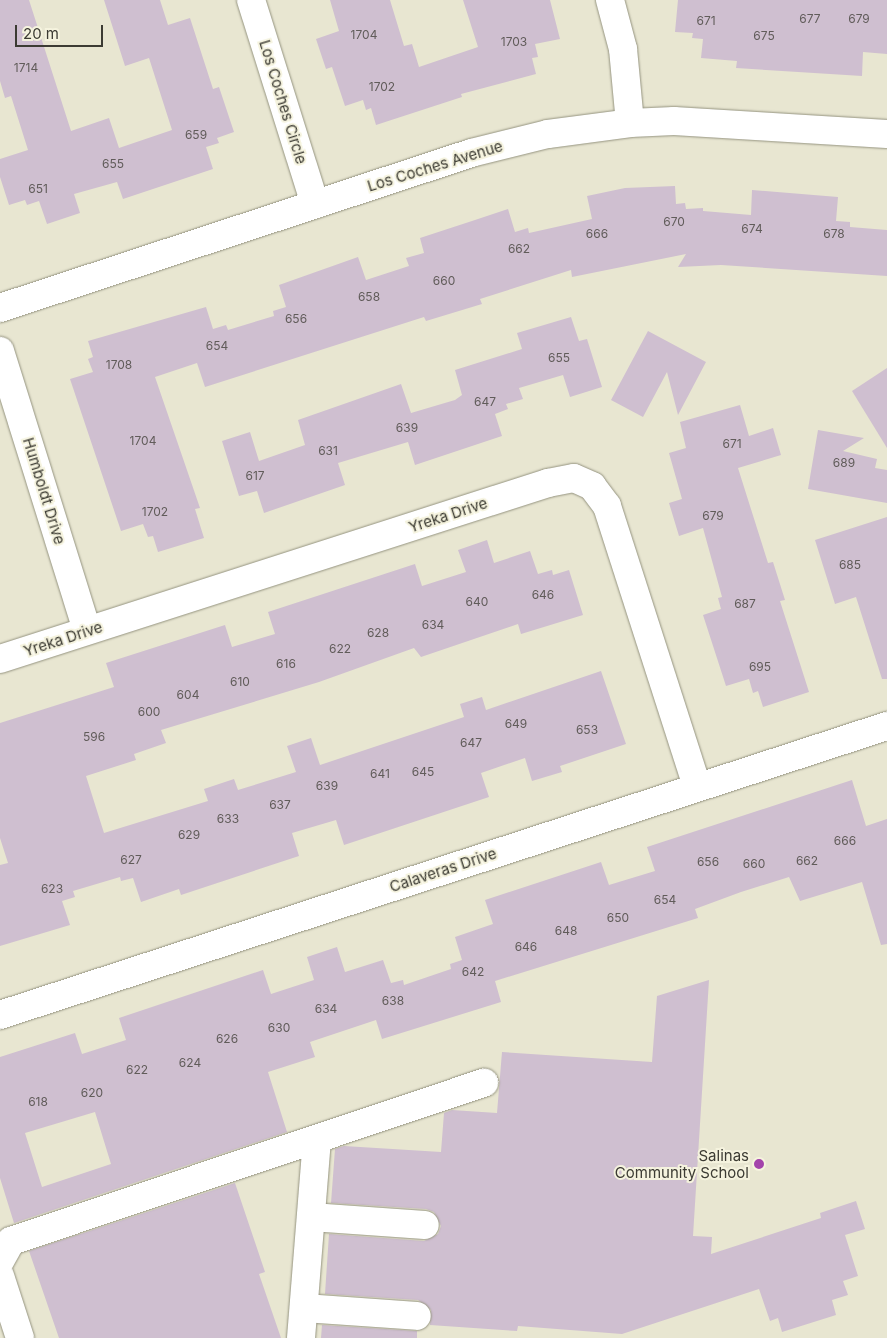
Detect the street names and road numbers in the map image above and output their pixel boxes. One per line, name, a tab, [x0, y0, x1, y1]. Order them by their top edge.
street label: Los Coches Circle	[256, 38, 310, 166]
street label: Los Coches Avenue	[365, 137, 505, 195]
street label: Humboldt Drive	[19, 435, 69, 547]
street label: Yreka Drive	[406, 494, 490, 536]
street label: Yreka Drive	[21, 618, 105, 660]
street label: Calaveras Drive	[387, 844, 499, 896]

